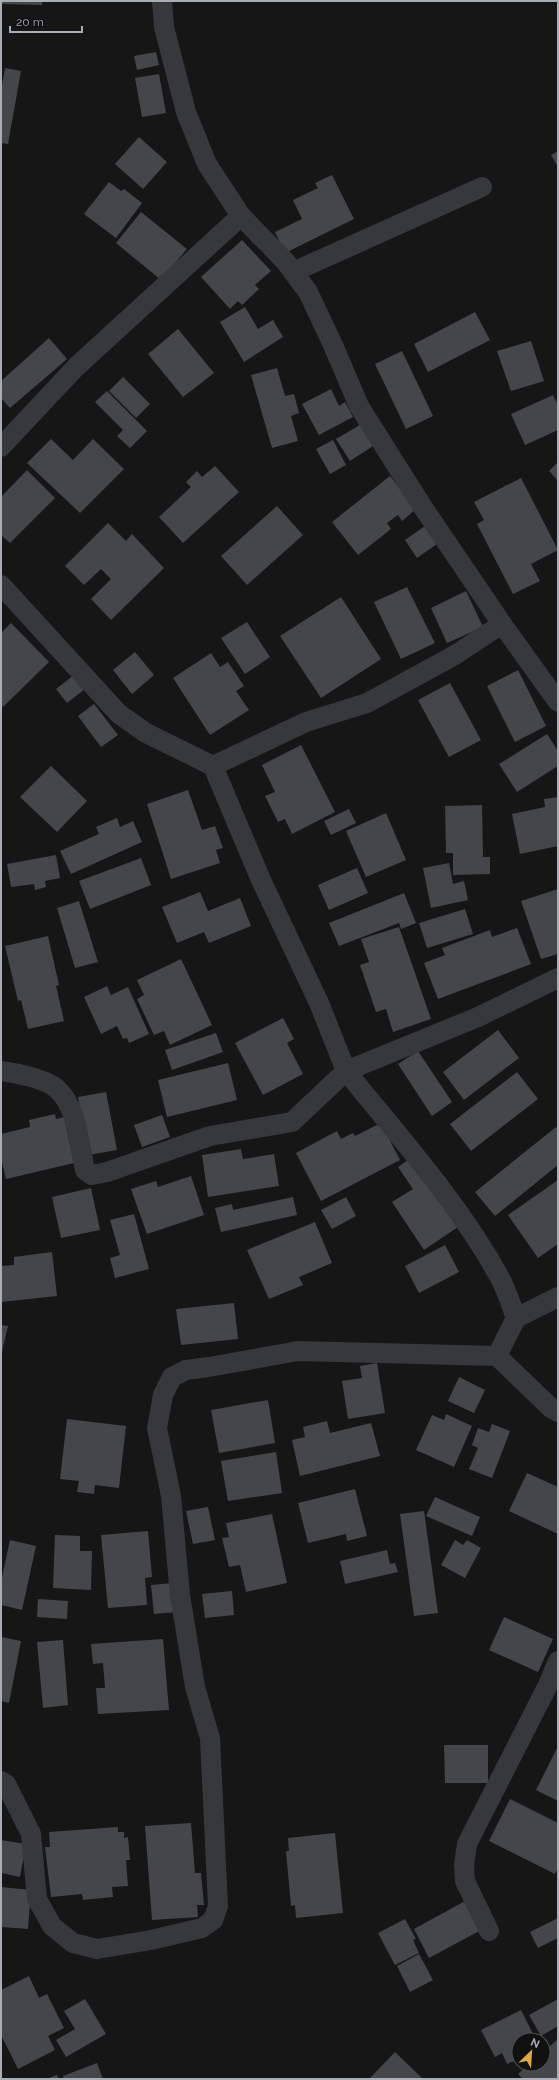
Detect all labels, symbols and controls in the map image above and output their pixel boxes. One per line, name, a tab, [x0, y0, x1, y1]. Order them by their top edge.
scale bar	[10, 8, 82, 34]
text: 20 m	[16, 15, 44, 29]
north arrow	[511, 2032, 551, 2072]
text: N	[528, 2036, 542, 2051]

